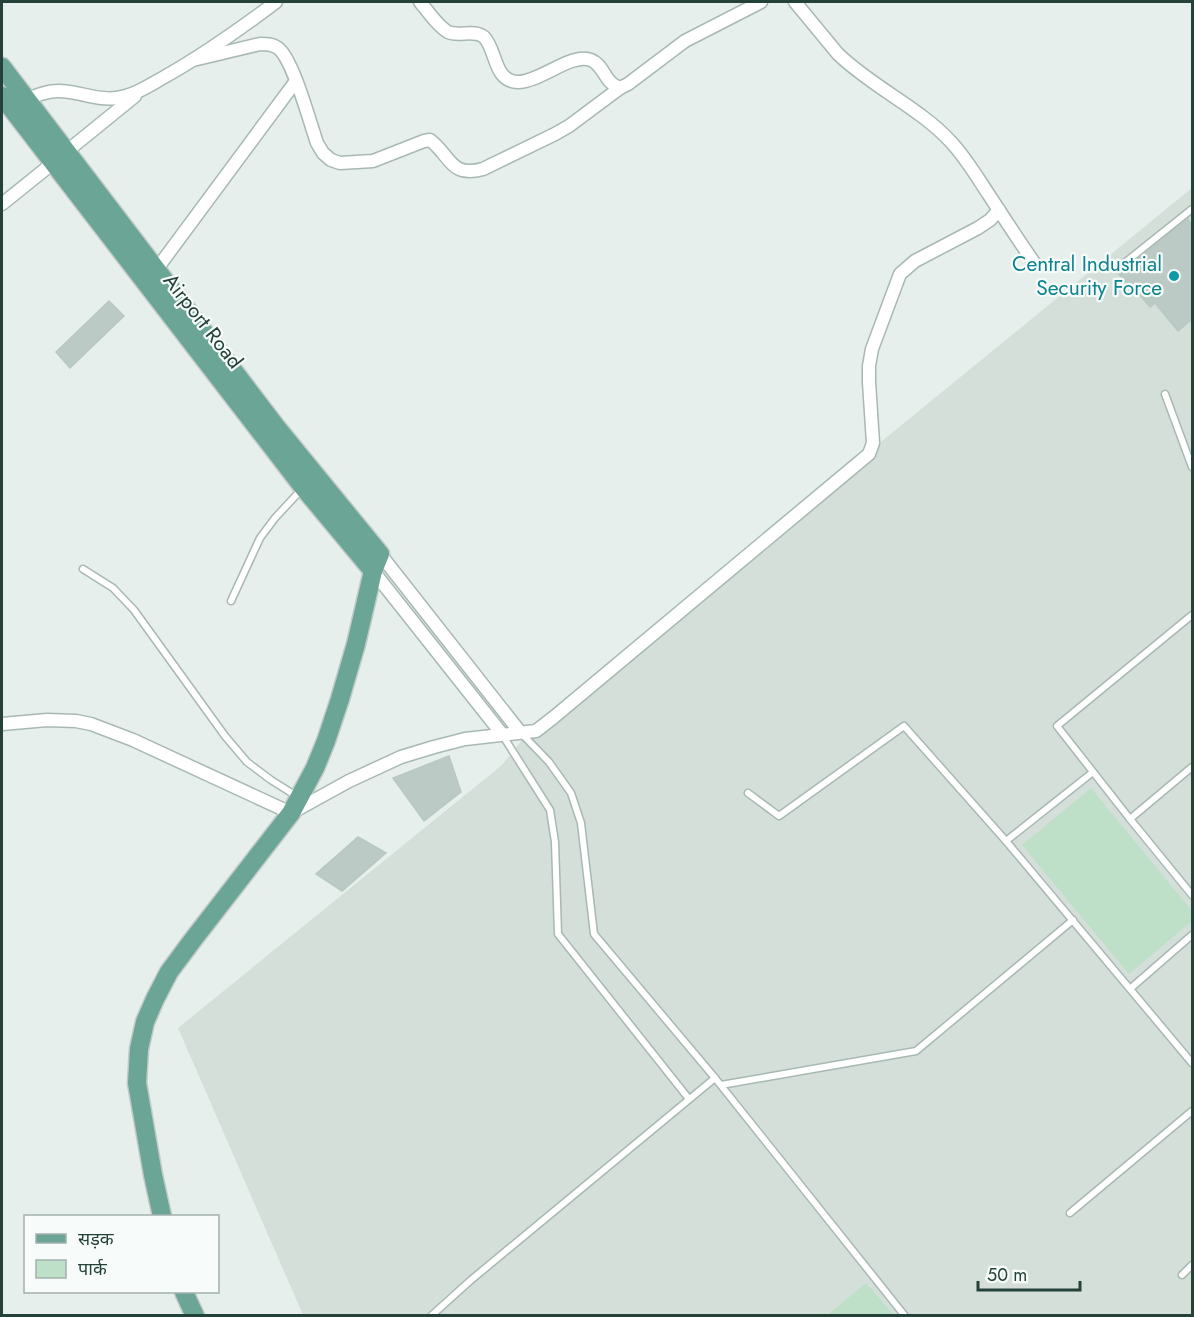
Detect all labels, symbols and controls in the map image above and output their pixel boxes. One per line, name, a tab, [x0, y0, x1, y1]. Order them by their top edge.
place label: Central Industrial Security Force	[1012, 249, 1162, 303]
street label: Airport Road	[156, 267, 250, 375]
marker: Central Industrial Security Force	[1167, 269, 1181, 283]
legend	[24, 1215, 219, 1293]
text: सड़क	[78, 1226, 115, 1252]
scale bar	[978, 1254, 1080, 1292]
text: पार्क	[78, 1256, 108, 1282]
text: 50 m	[987, 1262, 1027, 1288]

